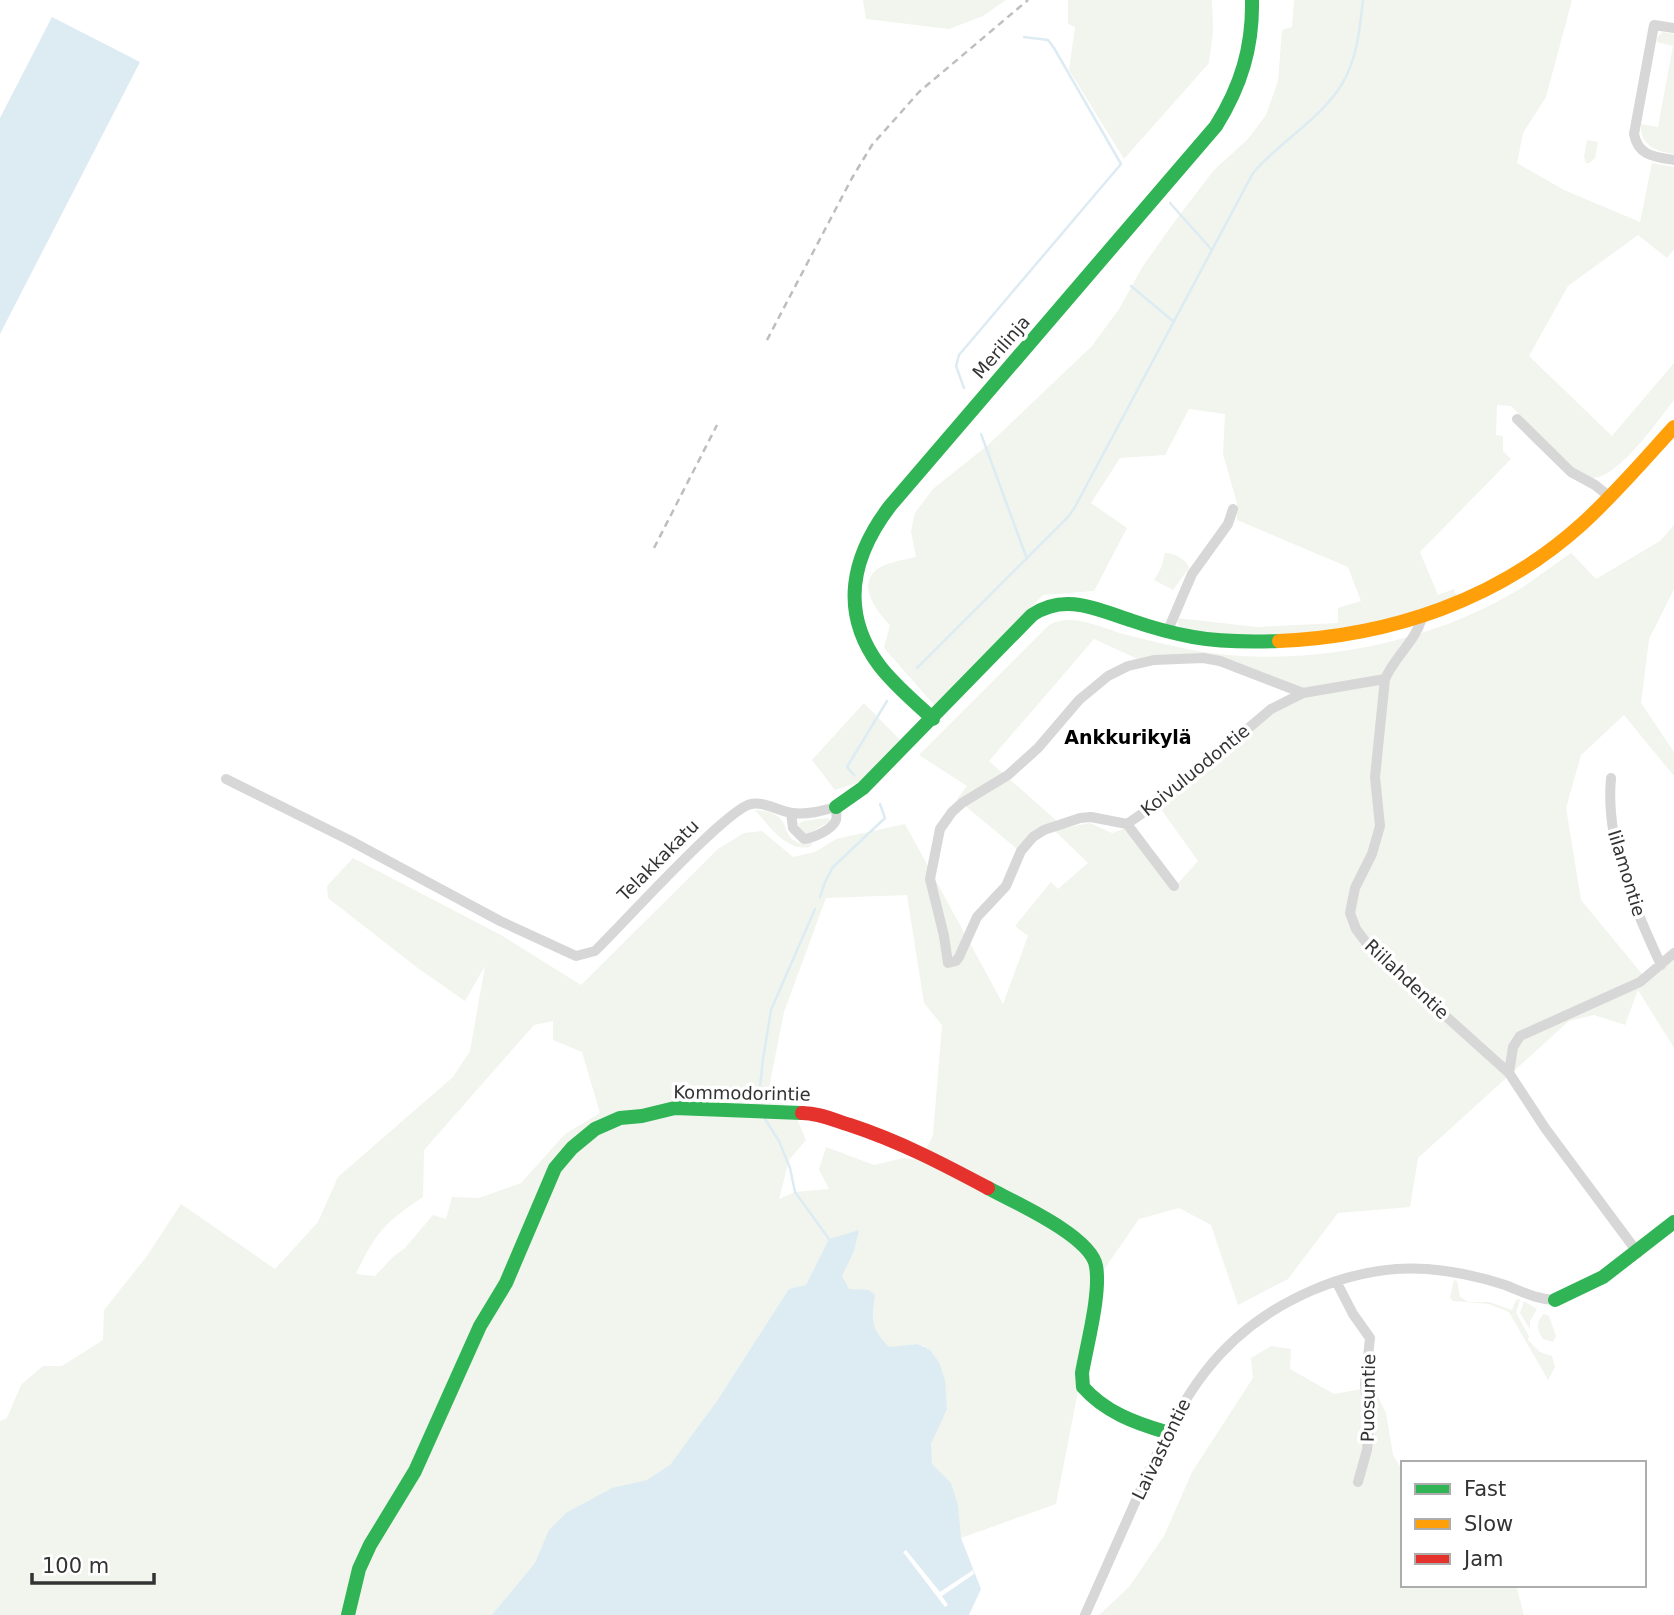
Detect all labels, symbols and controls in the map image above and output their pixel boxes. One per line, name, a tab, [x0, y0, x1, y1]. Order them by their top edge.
street label: Merilinja	[968, 311, 1034, 383]
street label: Koivuluodontie	[1137, 720, 1253, 820]
district label: Ankkurikylä	[1064, 726, 1192, 748]
street label: Telakkakatu	[612, 815, 703, 906]
street label: Iilamontie	[1604, 827, 1650, 919]
street label: Riilahdentie	[1361, 935, 1453, 1023]
street label: Kommodorintie	[673, 1081, 811, 1105]
street label: Puosuntie	[1357, 1354, 1379, 1442]
street label: Laivastontie	[1128, 1395, 1194, 1503]
legend	[1401, 1461, 1646, 1587]
text: Fast	[1464, 1477, 1506, 1501]
text: Slow	[1464, 1512, 1513, 1536]
scale bar	[32, 1542, 154, 1586]
text: Jam	[1462, 1547, 1504, 1571]
text: 100 m	[42, 1554, 109, 1578]

